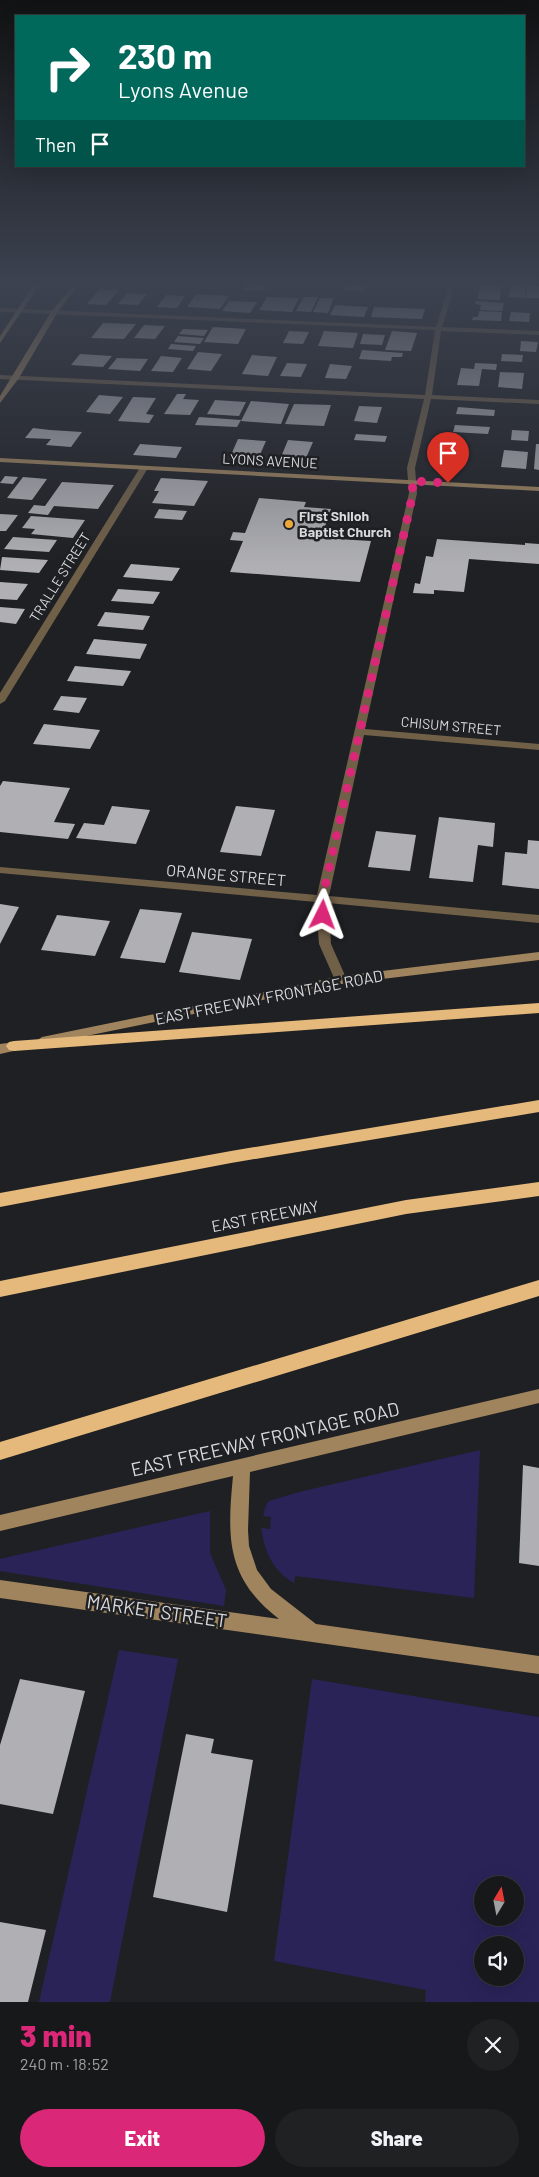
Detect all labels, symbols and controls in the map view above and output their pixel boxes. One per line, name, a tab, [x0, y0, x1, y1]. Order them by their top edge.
text: 230 m	[118, 34, 212, 76]
icon: right	[35, 35, 100, 100]
text: Lyons Avenue	[118, 76, 249, 102]
icon: arrive	[86, 130, 114, 158]
text: Then	[35, 133, 76, 156]
pin	[427, 432, 469, 483]
icon: arrive	[434, 439, 462, 467]
street label: LYONS AVENUE	[222, 450, 318, 471]
place label: First Shiloh Baptist Church	[299, 507, 391, 540]
marker: First Shiloh Baptist Church	[283, 518, 295, 530]
street label: TRALLE STREET	[25, 529, 94, 625]
street label: CHISUM STREET	[400, 713, 502, 738]
street label: ORANGE STREET	[165, 860, 287, 889]
position arrow	[296, 888, 348, 940]
street label: EAST FREEWAY FRONTAGE ROAD	[154, 965, 384, 1028]
street label: EAST FREEWAY	[210, 1196, 320, 1235]
street label: EAST FREEWAY FRONTAGE ROAD	[128, 1396, 401, 1481]
street label: MARKET STREET	[85, 1589, 229, 1632]
north arrow	[474, 1876, 524, 1926]
map controls	[474, 1876, 524, 1986]
button: sound	[474, 1936, 524, 1986]
text: 3 min	[20, 2017, 92, 2053]
button: close	[467, 2019, 519, 2071]
text: 240 m · 18:52	[20, 2054, 109, 2073]
button: Exit	[20, 2109, 265, 2167]
button: Share	[275, 2109, 519, 2167]

